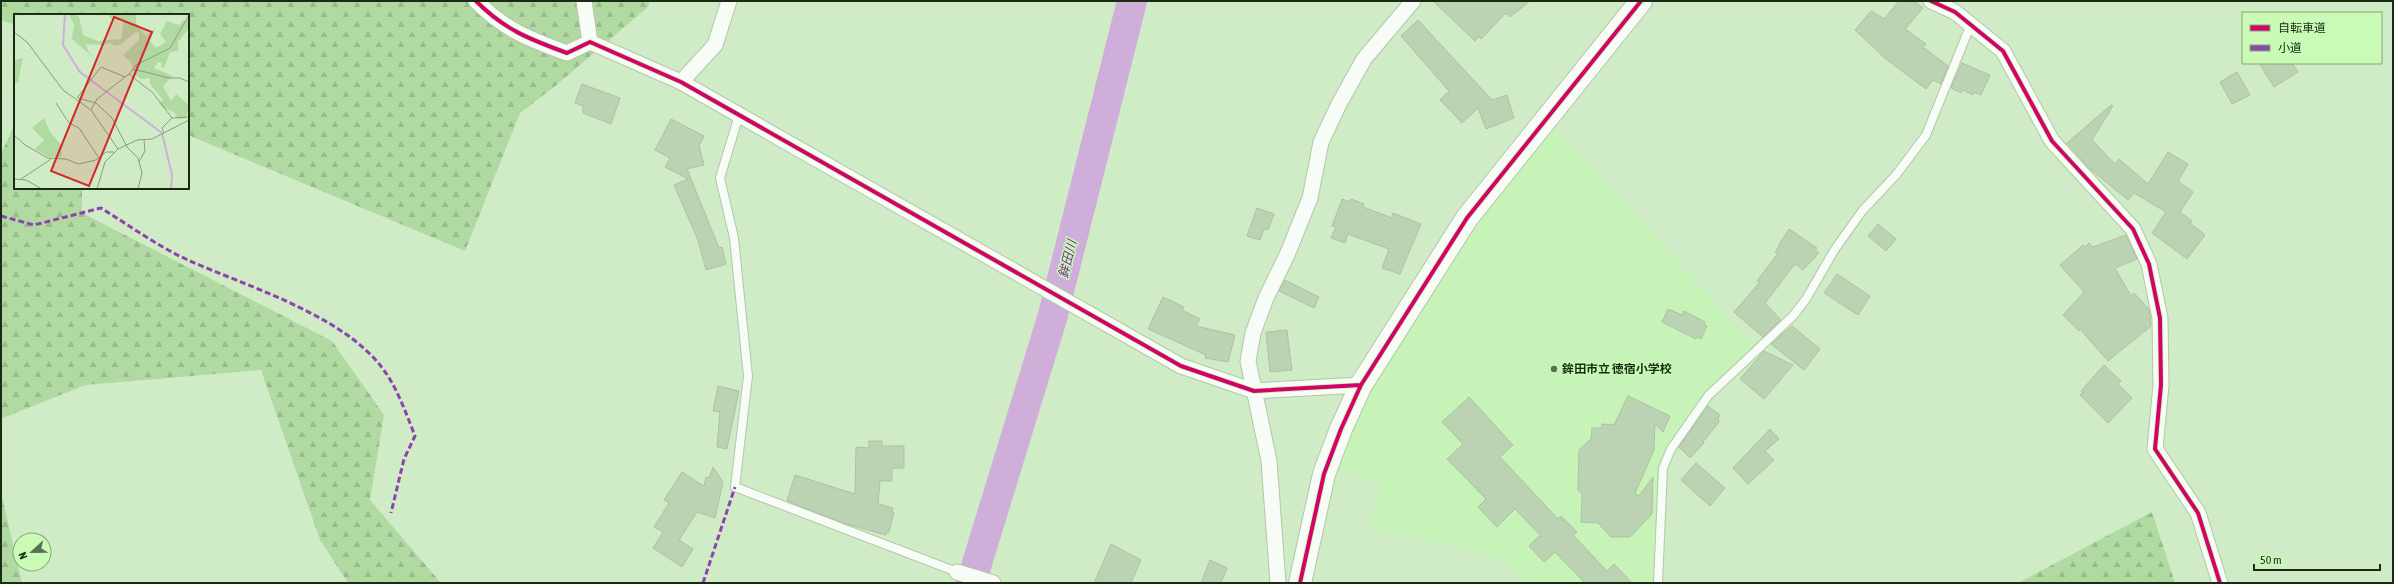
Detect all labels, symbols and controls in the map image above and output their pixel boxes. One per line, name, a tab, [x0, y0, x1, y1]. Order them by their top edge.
legend	[2242, 12, 2382, 64]
inset map	[14, 14, 189, 189]
text: 自転車道	[2278, 21, 2326, 35]
text: 小道	[2278, 41, 2302, 55]
water label: 鉾田川	[1055, 236, 1080, 280]
place label: 鉾田市立 徳宿小学校	[1561, 362, 1672, 376]
marker: 鉾田市立 徳宿小学校	[1549, 364, 1559, 374]
north arrow	[12, 532, 52, 572]
scale bar	[2254, 546, 2380, 572]
text: N	[16, 550, 30, 561]
text: 50 m	[2260, 553, 2282, 567]

